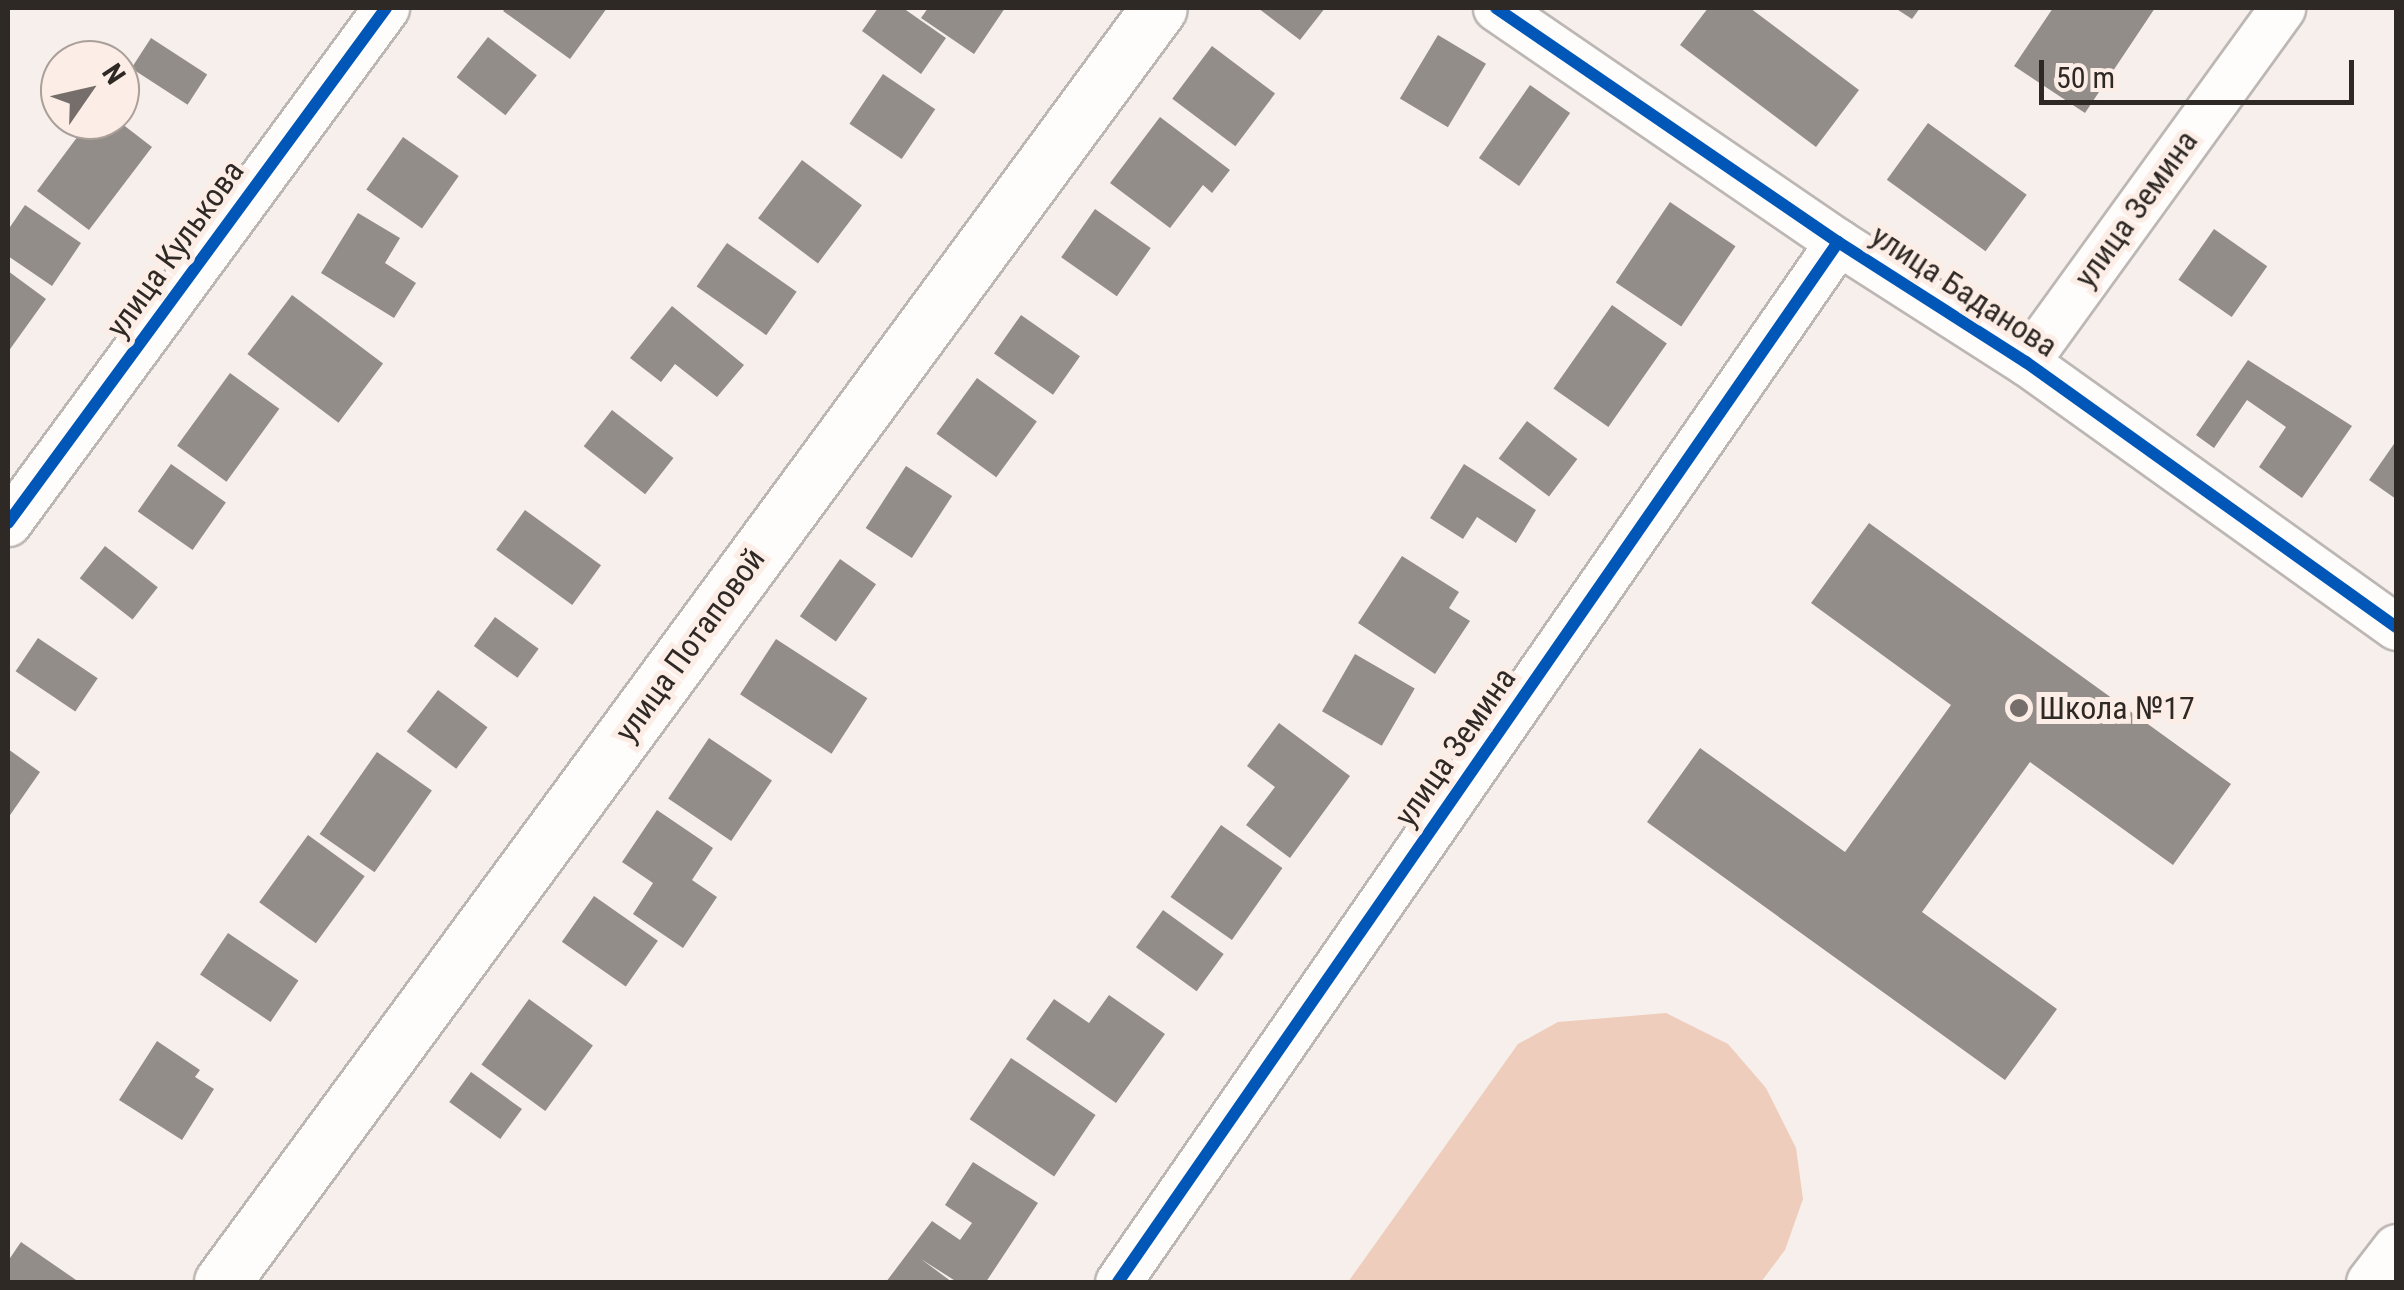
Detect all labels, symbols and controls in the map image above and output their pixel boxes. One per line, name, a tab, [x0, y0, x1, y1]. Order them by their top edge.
north arrow	[40, 40, 140, 140]
scale bar	[2044, 40, 2359, 102]
text: N	[95, 58, 132, 90]
text: 50 m	[2056, 60, 2115, 95]
street label: улица Земина	[2066, 123, 2206, 295]
street label: улица Кулькова	[98, 153, 252, 345]
street label: улица Баданова	[1864, 217, 2064, 365]
street label: улица Потаповой	[607, 541, 773, 749]
street label: улица Земина	[1386, 660, 1524, 834]
place label: Школа №17	[2039, 689, 2195, 727]
marker: Школа №17	[2008, 697, 2030, 719]

